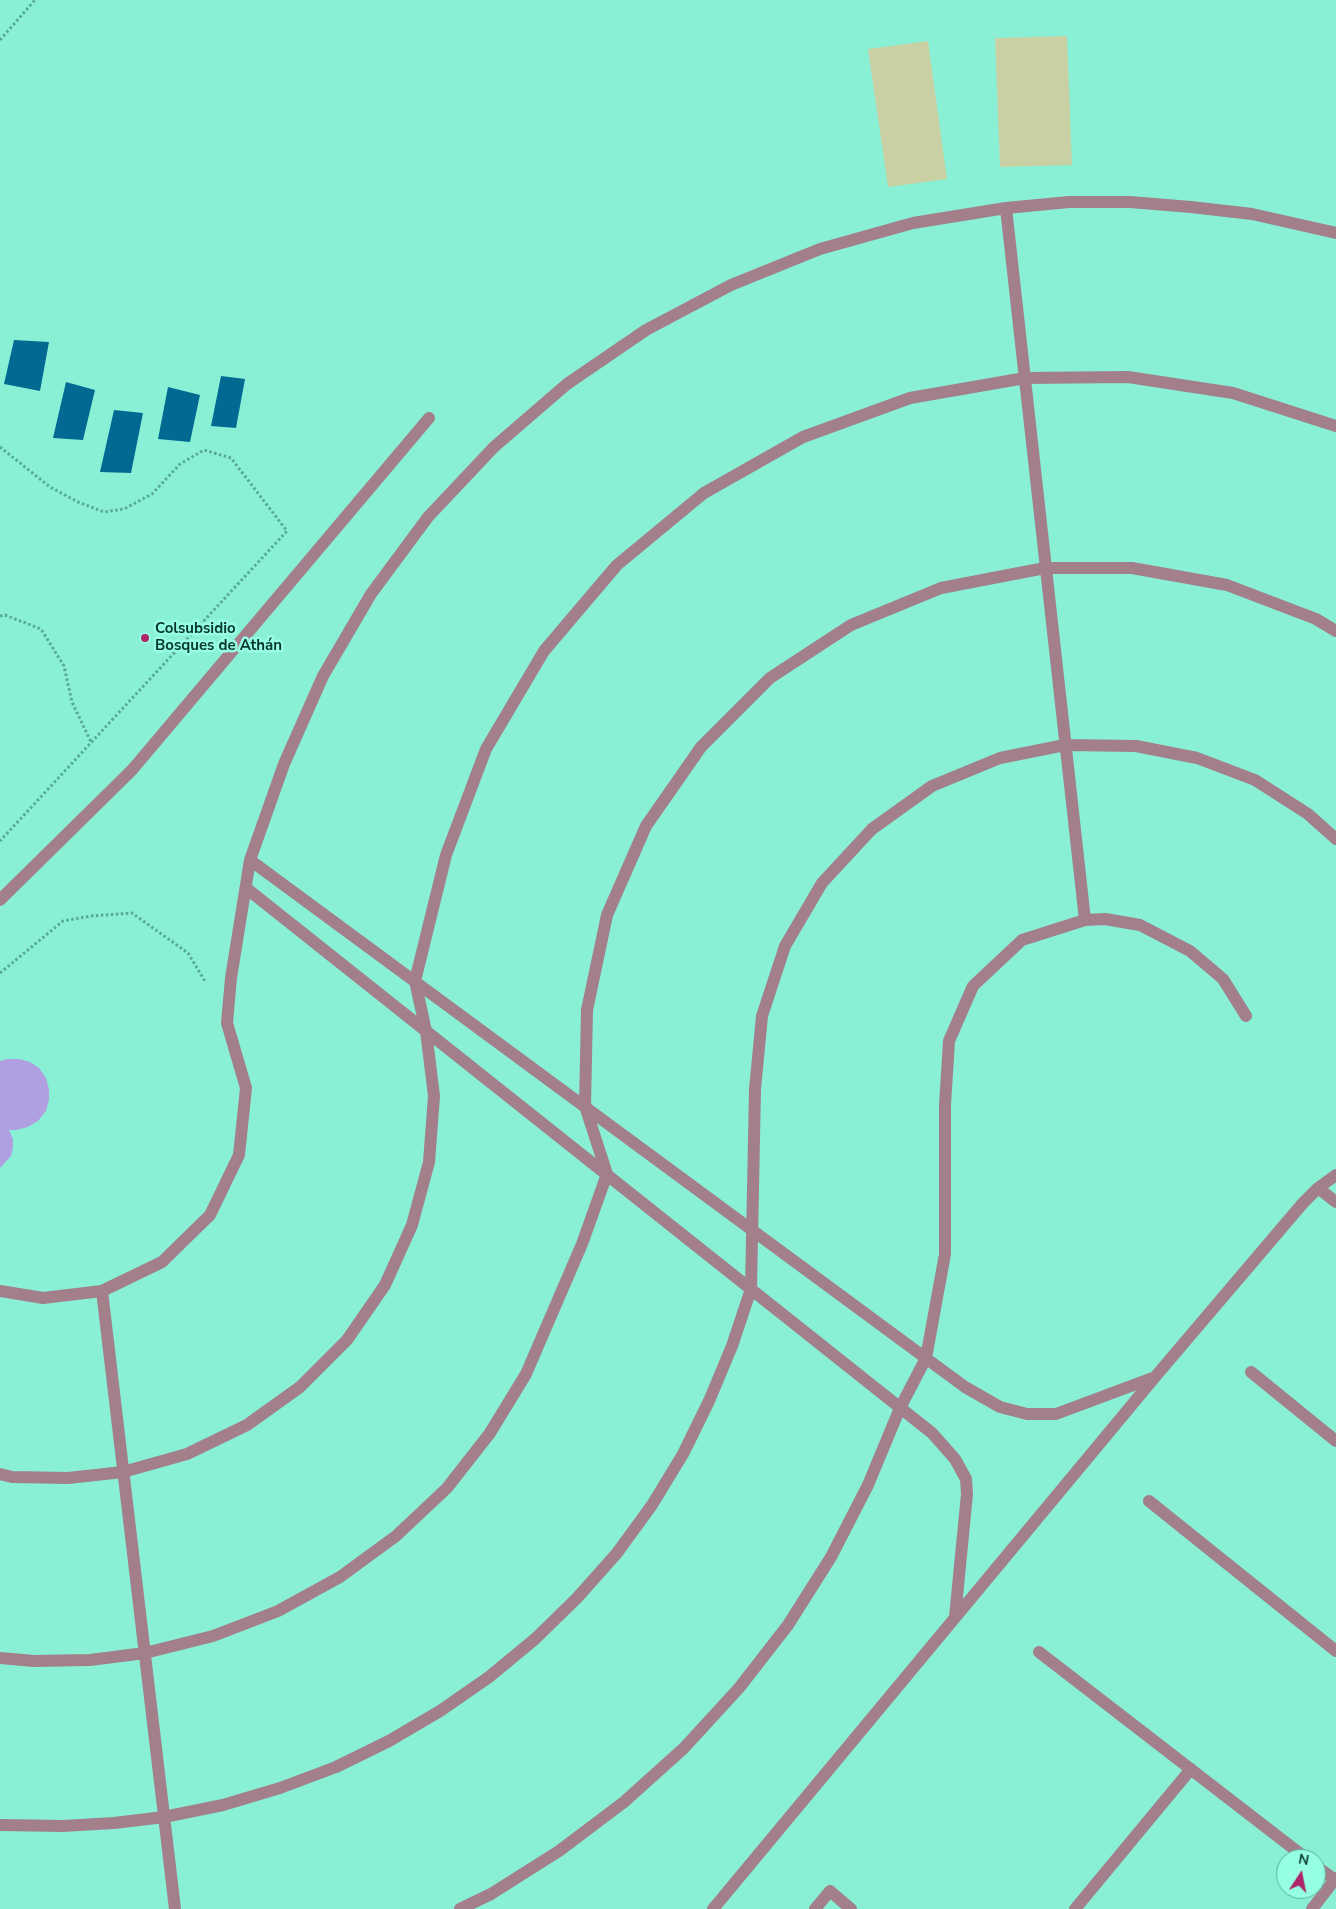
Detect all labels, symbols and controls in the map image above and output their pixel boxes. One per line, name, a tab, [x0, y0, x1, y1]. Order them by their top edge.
place label: Colsubsidio Bosques de Athán	[155, 620, 282, 655]
marker: Colsubsidio Bosques de Athán	[139, 632, 151, 644]
north arrow	[1276, 1849, 1326, 1899]
text: N	[1297, 1849, 1311, 1870]

